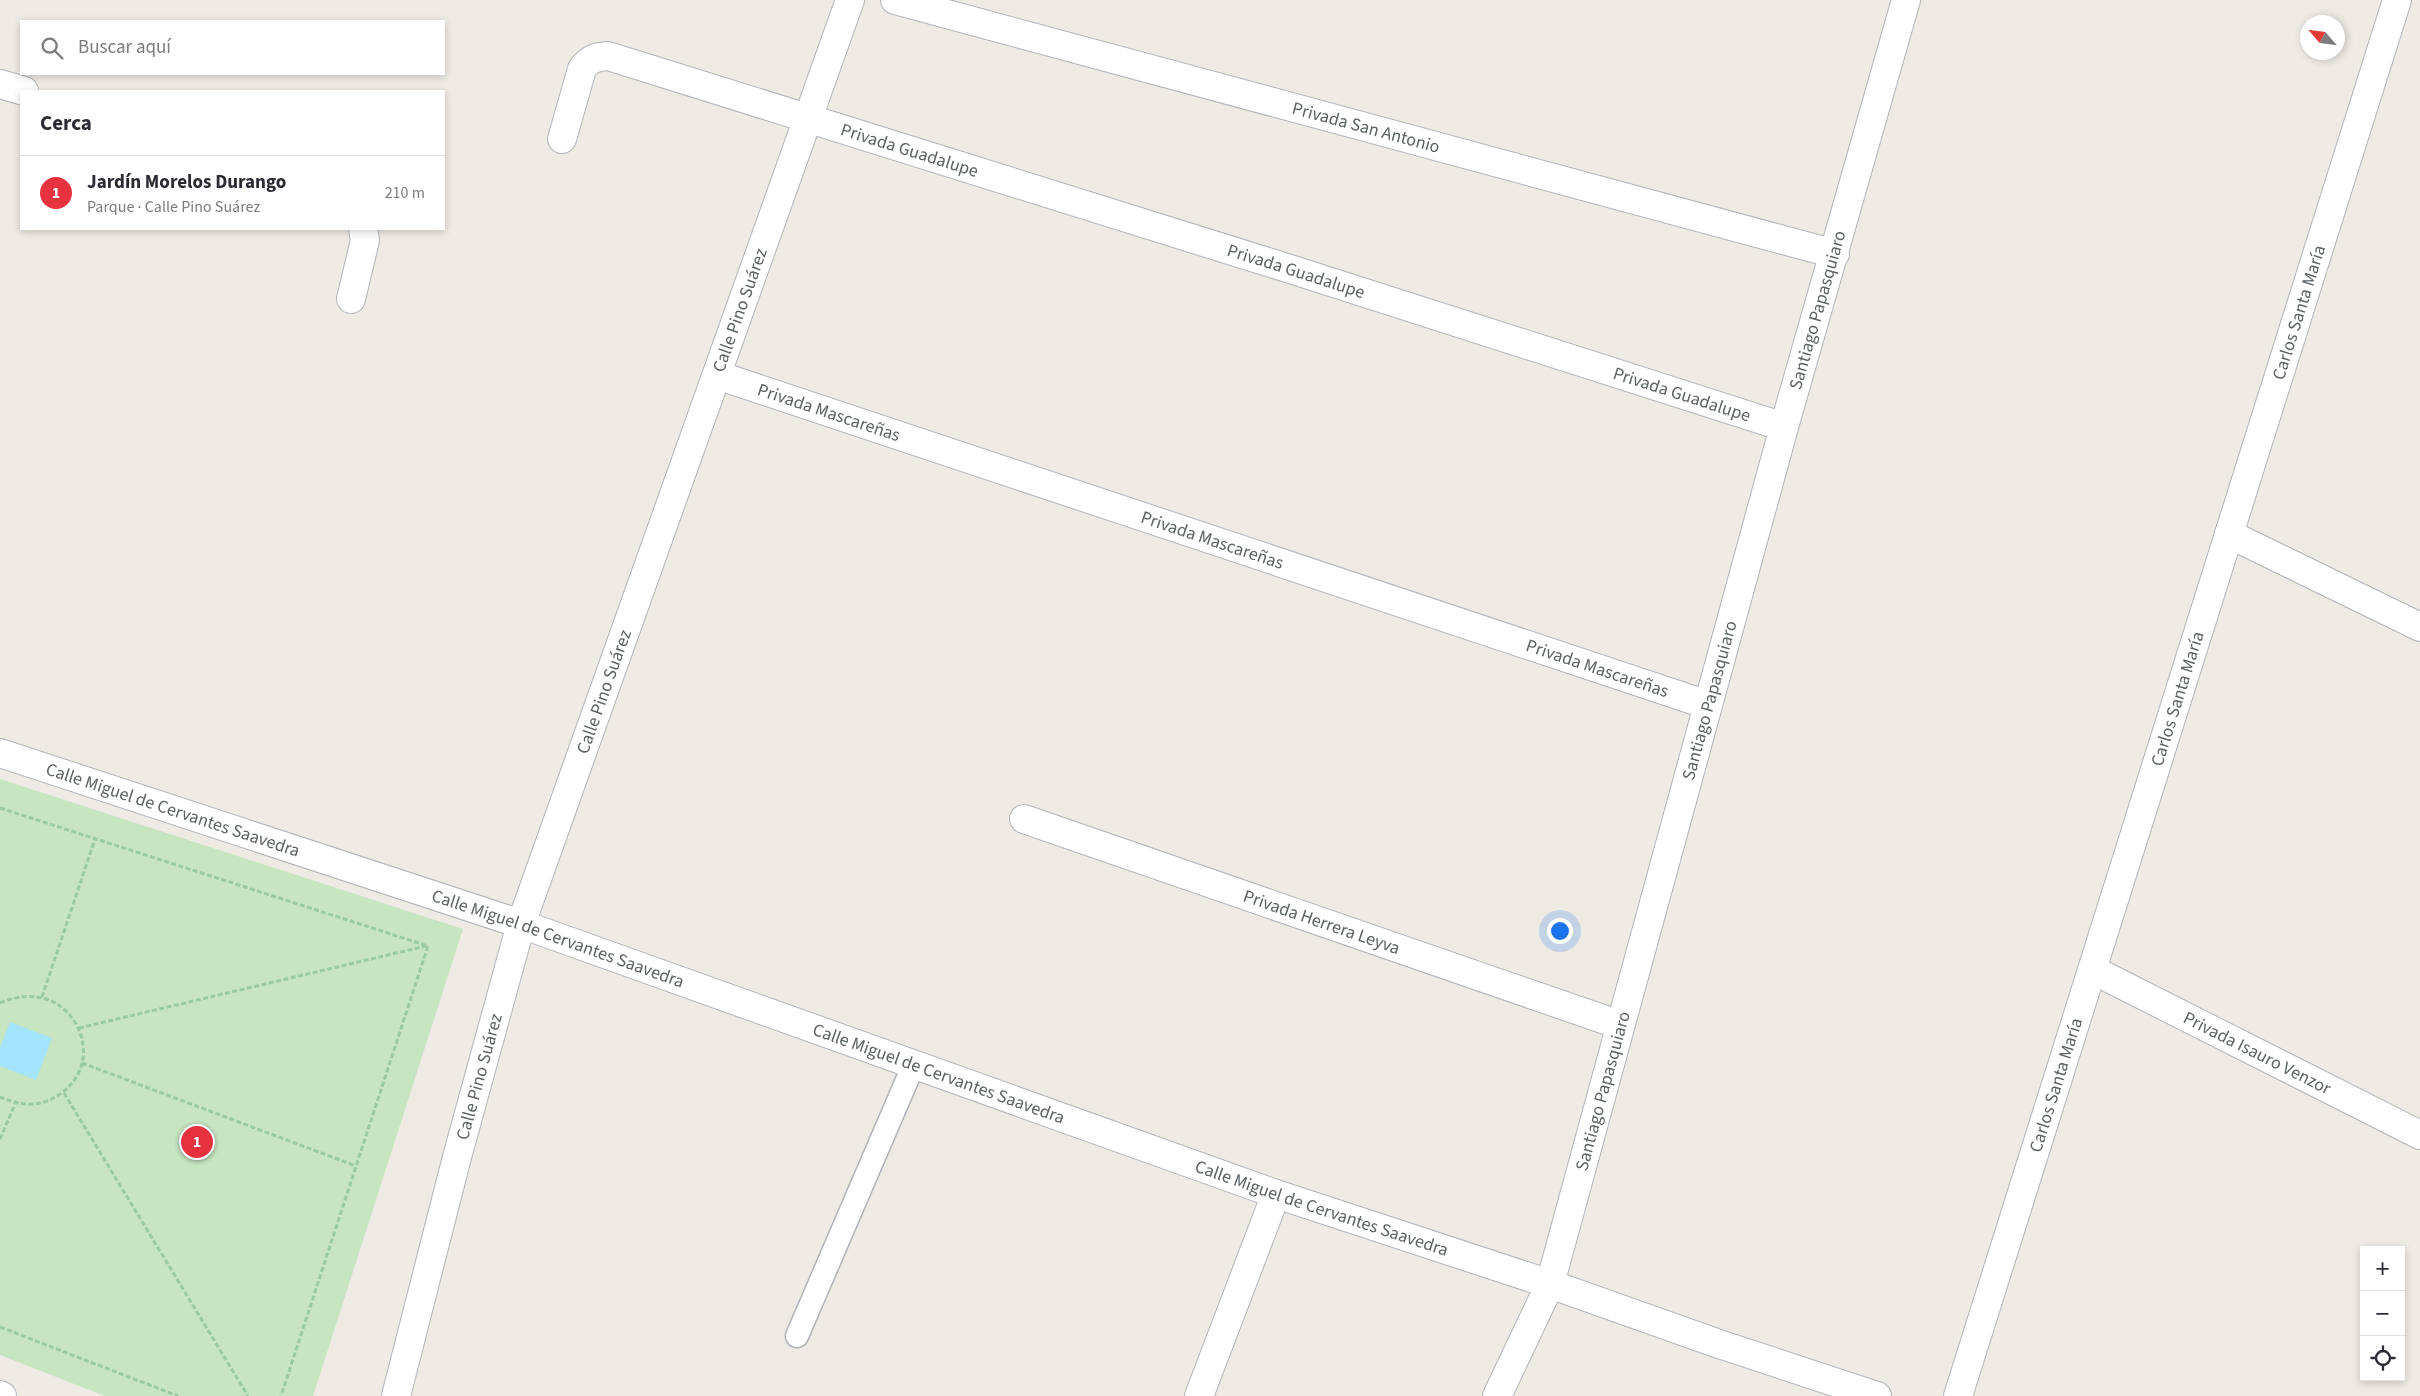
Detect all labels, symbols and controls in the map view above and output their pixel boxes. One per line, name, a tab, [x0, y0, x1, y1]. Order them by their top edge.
north arrow	[2300, 15, 2345, 60]
search box	[20, 20, 445, 75]
icon: search	[38, 34, 66, 62]
text: Buscar aquí	[78, 34, 171, 61]
street label: Privada San Antonio	[1289, 95, 1443, 159]
text: Cerca	[40, 108, 92, 138]
street label: Privada Guadalupe	[838, 117, 982, 183]
text: Jardín Morelos Durango	[87, 169, 286, 196]
text: 1	[52, 182, 60, 204]
text: 210 m	[385, 182, 425, 204]
text: Parque · Calle Pino Suárez	[87, 196, 260, 218]
street label: Santiago Papasquiaro	[1783, 227, 1852, 392]
street label: Privada Guadalupe	[1224, 238, 1368, 305]
street label: Carlos Santa María	[2266, 242, 2332, 383]
street label: Calle Pino Suárez	[706, 244, 773, 376]
street label: Privada Guadalupe	[1610, 361, 1754, 428]
street label: Privada Mascareñas	[754, 377, 904, 448]
street label: Privada Mascareñas	[1138, 505, 1287, 575]
street label: Santiago Papasquiaro	[1676, 618, 1743, 783]
street label: Calle Pino Suárez	[570, 626, 637, 757]
street label: Carlos Santa María	[2144, 628, 2210, 769]
street label: Privada Mascareñas	[1523, 633, 1672, 704]
street label: Calle Miguel de Cervantes Saavedra	[43, 756, 303, 863]
street label: Calle Miguel de Cervantes Saavedra	[428, 883, 688, 994]
street label: Privada Herrera Leyva	[1240, 883, 1403, 961]
your location	[1547, 918, 1573, 944]
street label: Privada Isauro Venzor	[2179, 1005, 2336, 1101]
street label: Santiago Papasquiaro	[1569, 1008, 1636, 1174]
street label: Calle Pino Suárez	[450, 1010, 508, 1143]
street label: Carlos Santa María	[2023, 1015, 2089, 1156]
street label: Calle Miguel de Cervantes Saavedra	[809, 1017, 1068, 1130]
pin: 1	[181, 1123, 213, 1161]
street label: Calle Miguel de Cervantes Saavedra	[1192, 1154, 1452, 1262]
map controls	[2360, 1246, 2405, 1381]
button: +	[2360, 1246, 2405, 1291]
button: −	[2360, 1291, 2405, 1336]
button: locate	[2360, 1336, 2405, 1381]

